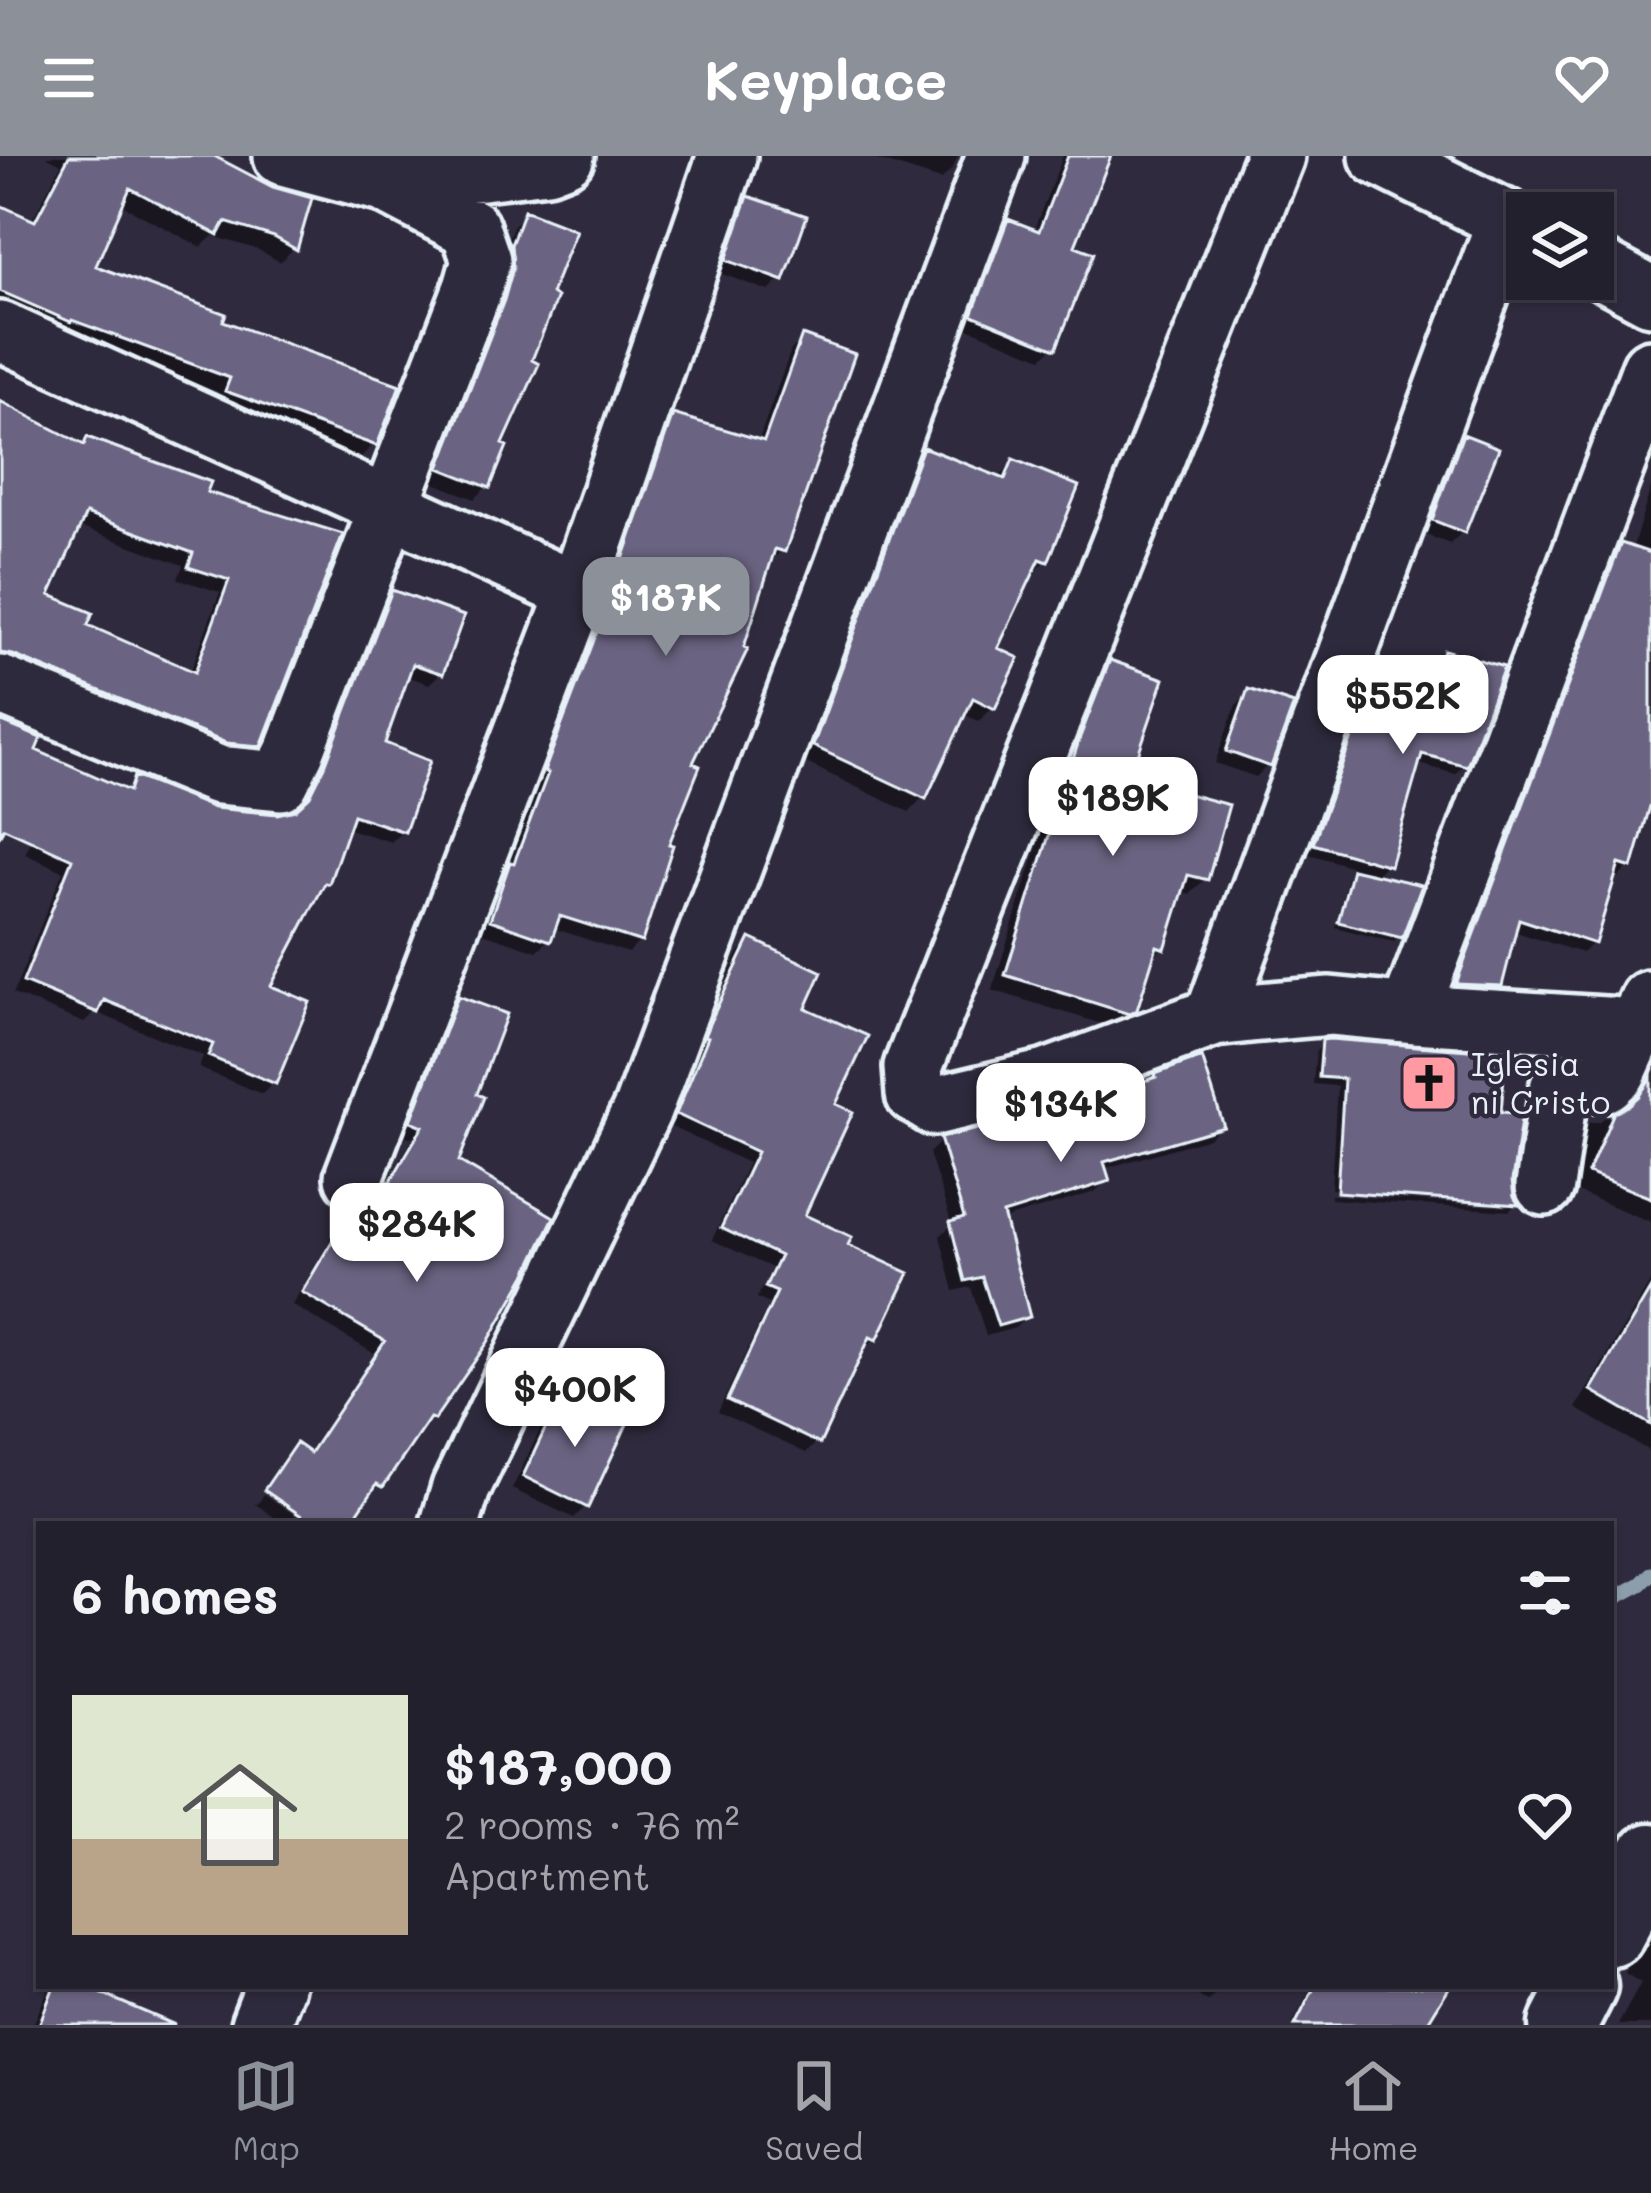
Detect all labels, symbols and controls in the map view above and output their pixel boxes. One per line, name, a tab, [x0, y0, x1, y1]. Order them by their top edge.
text: Keyplace	[704, 43, 947, 114]
icon: menu	[36, 45, 102, 111]
icon: heart	[1549, 45, 1615, 111]
map controls	[1506, 192, 1614, 300]
button: layers	[1506, 192, 1614, 300]
pin: $187K	[582, 557, 750, 659]
text: $187K	[610, 570, 722, 621]
pin: $552K	[1319, 655, 1487, 757]
text: $552K	[1344, 668, 1462, 719]
pin: $189K	[1029, 757, 1197, 859]
text: $189K	[1056, 770, 1170, 821]
place label: Iglesia ni Cristo	[1471, 1041, 1610, 1122]
church icon: Iglesia ni Cristo	[1398, 1052, 1460, 1114]
pin: $134K	[977, 1063, 1145, 1165]
text: $134K	[1003, 1076, 1119, 1127]
pin: $284K	[333, 1183, 501, 1285]
text: $284K	[357, 1196, 477, 1247]
pin: $400K	[491, 1348, 659, 1450]
text: $400K	[513, 1361, 637, 1412]
text: 6 homes	[72, 1560, 278, 1627]
icon: filters	[1512, 1560, 1578, 1626]
text: $187,000	[444, 1731, 672, 1798]
icon: home	[168, 1743, 312, 1887]
icon: heart	[1512, 1782, 1578, 1848]
text: 2 rooms · 76 m²	[444, 1798, 740, 1849]
text: Apartment	[444, 1849, 650, 1900]
tab: Map	[233, 2053, 300, 2168]
tab: Saved	[765, 2053, 863, 2168]
tab: Home	[1329, 2053, 1418, 2168]

